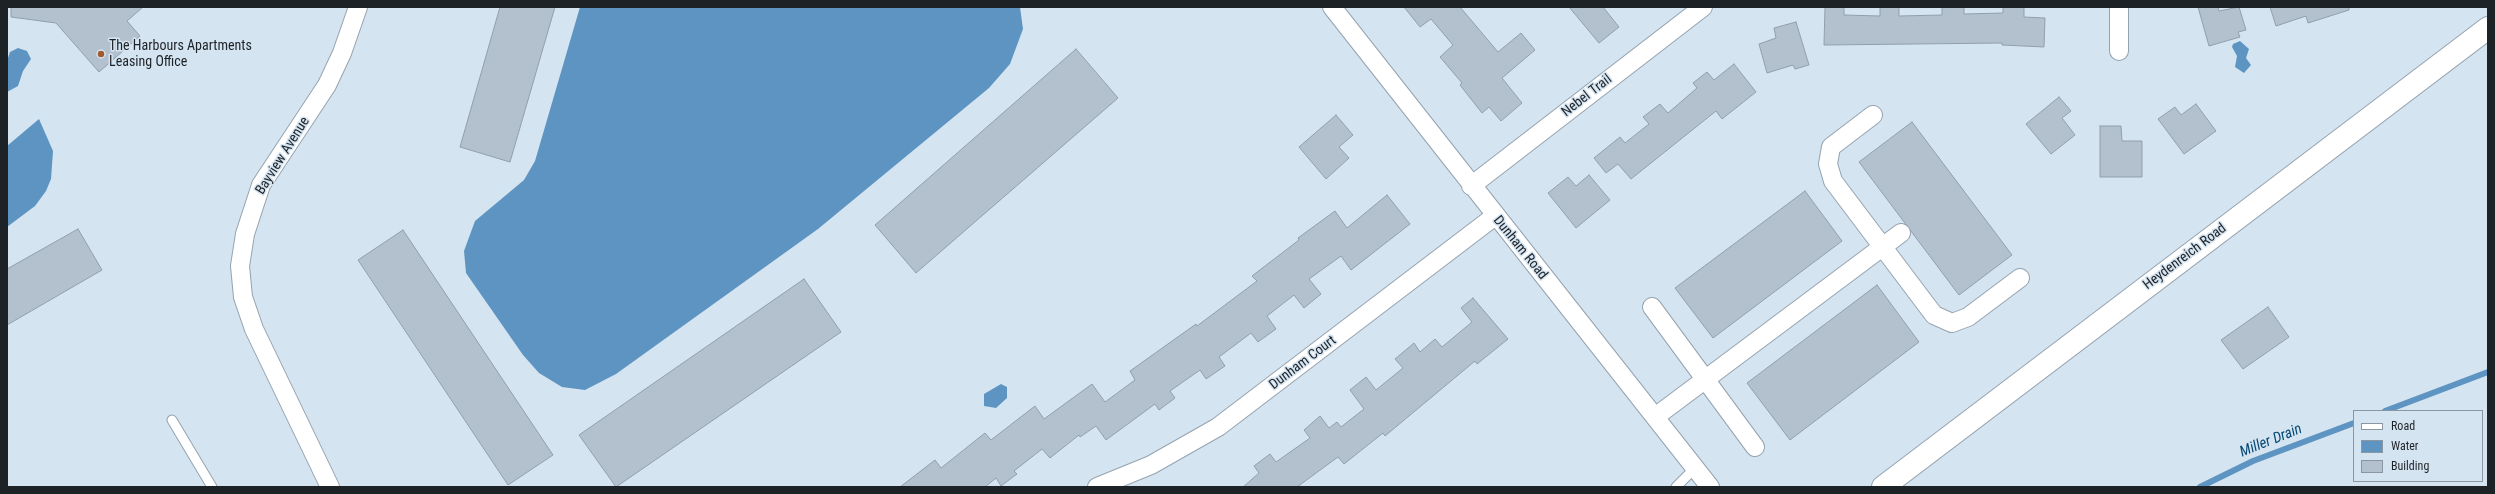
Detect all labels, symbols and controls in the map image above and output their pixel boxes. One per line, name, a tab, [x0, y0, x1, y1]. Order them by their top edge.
place label: The Harbours Apartments Leasing Office	[109, 38, 252, 70]
marker: The Harbours Apartments Leasing Office	[96, 49, 106, 59]
street label: Nebel Trail	[1559, 71, 1615, 121]
street label: Bayview Avenue	[252, 114, 314, 198]
street label: Dunham Road	[1489, 213, 1551, 283]
street label: Heydenreich Road	[2140, 220, 2230, 294]
street label: Dunham Court	[1266, 332, 1340, 394]
legend	[2353, 410, 2483, 482]
text: Road	[2391, 419, 2415, 433]
water label: Miller Drain	[2237, 420, 2305, 462]
text: Water	[2391, 439, 2419, 453]
text: Building	[2391, 459, 2429, 473]

